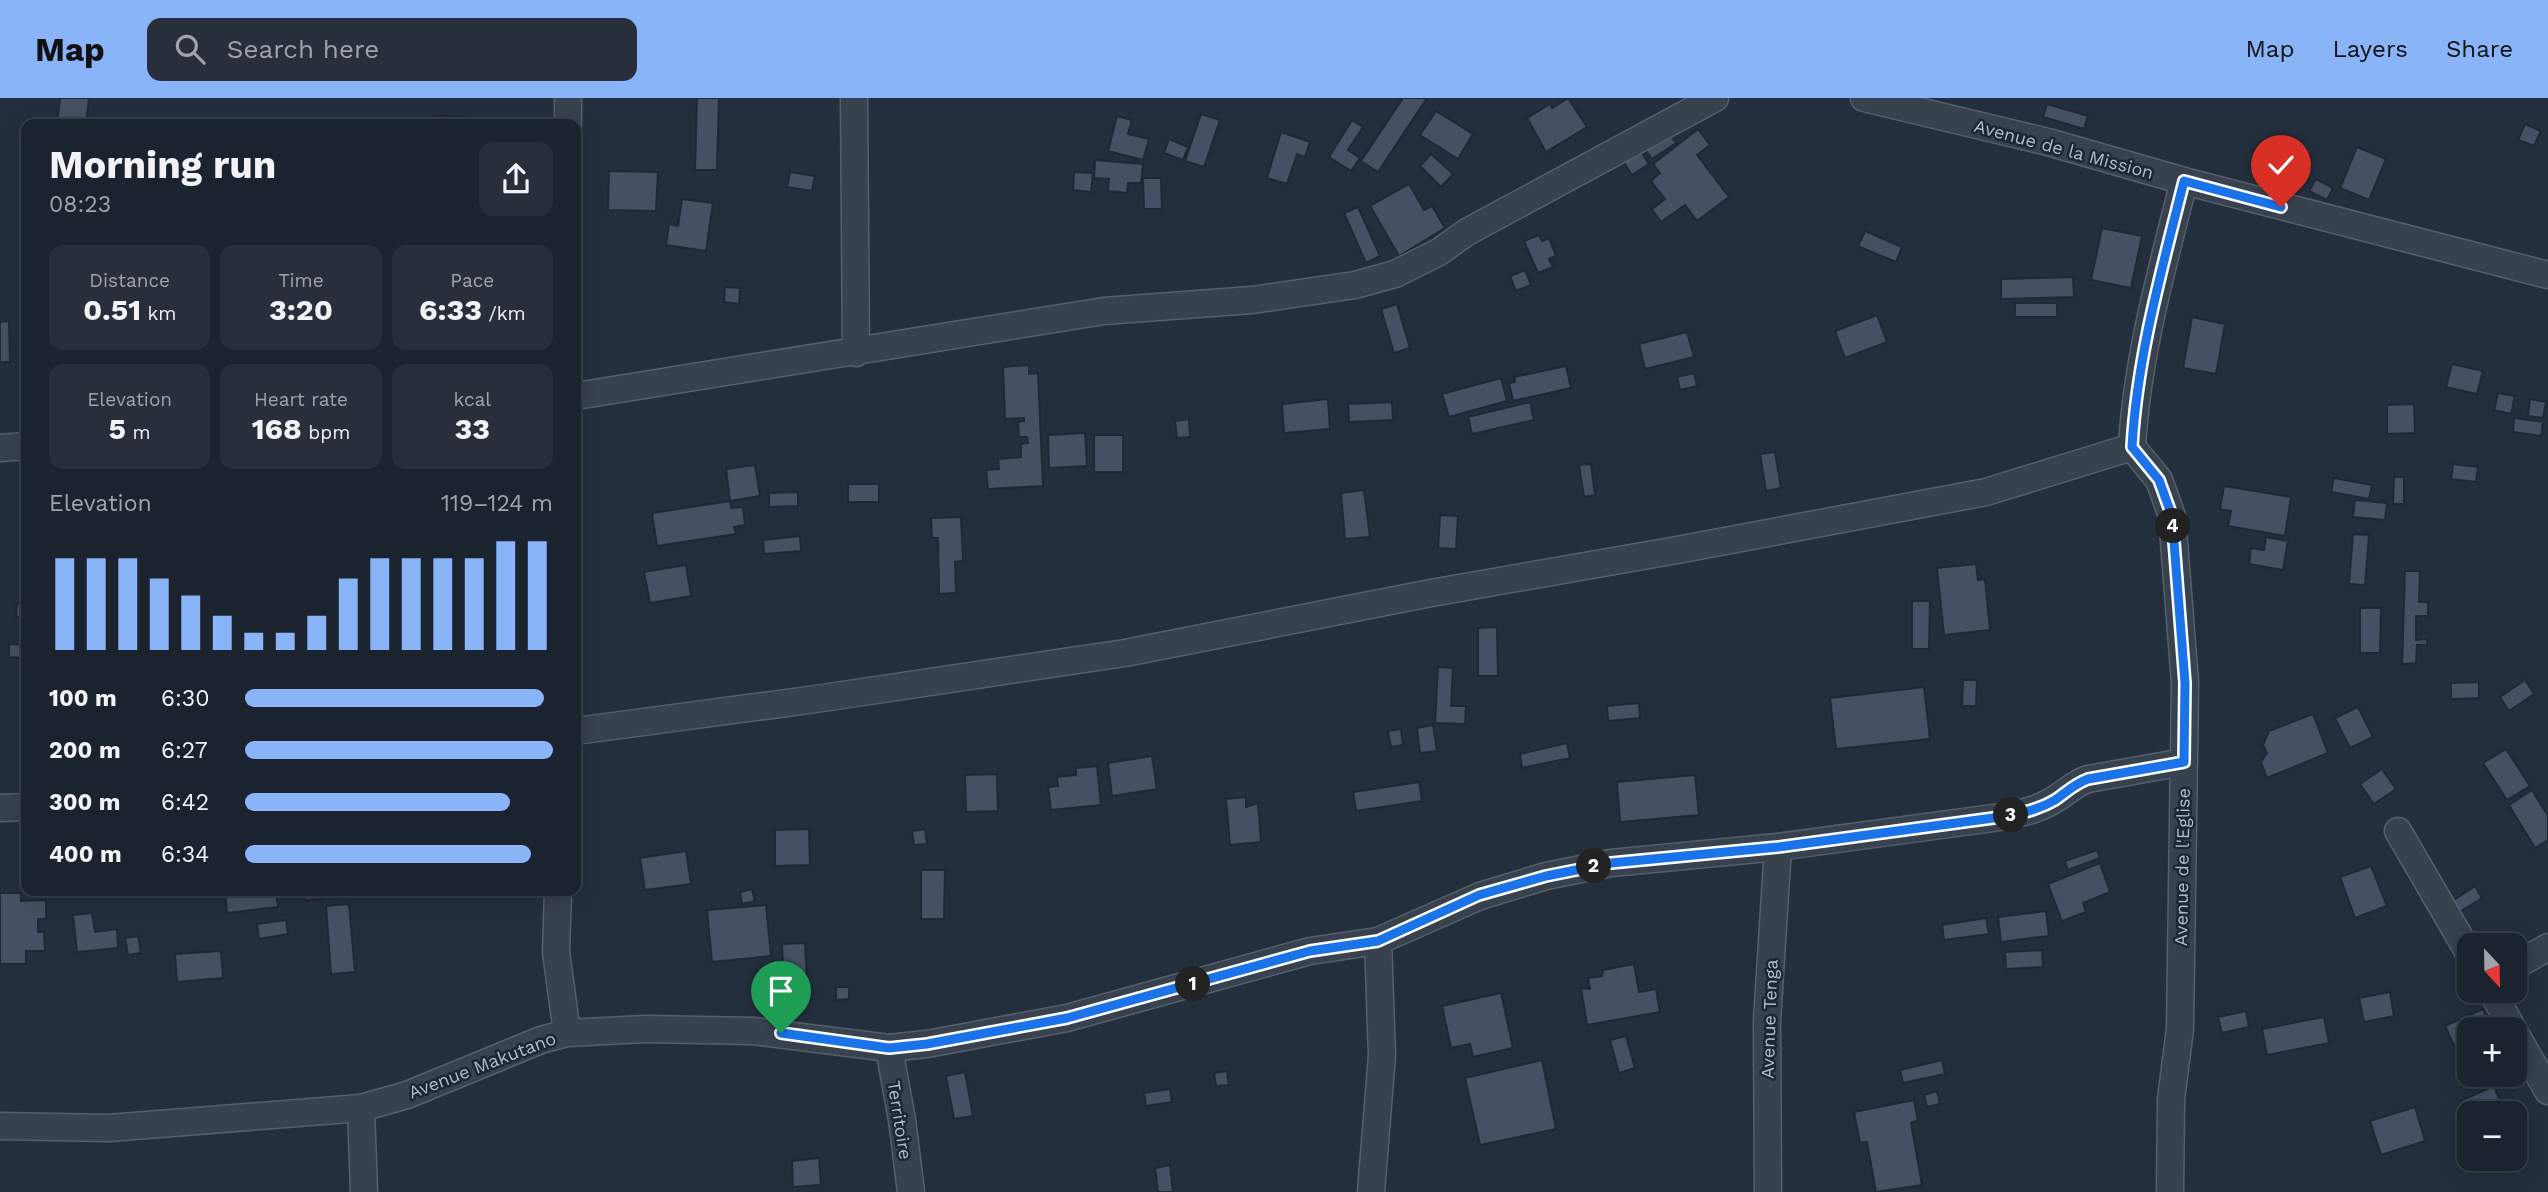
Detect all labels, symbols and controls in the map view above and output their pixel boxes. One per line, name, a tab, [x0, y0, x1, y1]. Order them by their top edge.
search box	[147, 18, 637, 81]
text: Map	[35, 30, 105, 69]
icon: search	[171, 30, 209, 68]
text: Search here	[227, 34, 379, 64]
text: Map	[2246, 35, 2294, 63]
text: Layers	[2332, 35, 2408, 63]
text: Share	[2446, 35, 2513, 63]
street label: Avenue de la Mission	[1972, 115, 2156, 183]
pin	[2251, 135, 2311, 207]
button: share	[479, 142, 553, 216]
text: Morning run	[49, 143, 276, 187]
icon: check	[2262, 146, 2300, 184]
text: 08:23	[49, 191, 111, 218]
text: Distance	[89, 269, 170, 292]
text: Time	[278, 269, 324, 292]
text: Pace	[450, 269, 494, 292]
text: 0.51	[83, 292, 141, 327]
text: 3:20	[269, 292, 333, 327]
text: 6:33	[419, 292, 482, 327]
text: km	[141, 302, 176, 325]
text: /km	[482, 302, 526, 325]
text: Elevation	[87, 388, 172, 411]
text: Heart rate	[254, 388, 348, 411]
text: kcal	[454, 388, 491, 411]
text: 5	[109, 411, 126, 446]
text: 168	[252, 411, 302, 446]
text: 33	[455, 411, 490, 446]
text: m	[126, 421, 151, 444]
text: bpm	[302, 421, 350, 444]
text: Elevation	[49, 490, 152, 517]
text: 119–124 m	[441, 490, 553, 517]
pin: 4	[2156, 508, 2190, 544]
text: 4	[2166, 514, 2179, 537]
text: 100 m	[49, 685, 117, 712]
text: 6:30	[161, 685, 210, 712]
text: 200 m	[49, 737, 121, 764]
text: 6:27	[161, 737, 208, 764]
street label: Avenue de l'Eglise	[2170, 788, 2194, 946]
text: 300 m	[49, 789, 120, 816]
text: 6:42	[161, 789, 209, 816]
pin: 3	[1994, 798, 2028, 832]
text: 3	[2005, 803, 2016, 826]
text: 400 m	[49, 841, 122, 868]
text: 6:34	[161, 841, 209, 868]
pin: 2	[1576, 848, 1612, 884]
text: 2	[1588, 854, 1599, 877]
north arrow	[2457, 933, 2527, 1003]
map controls	[2457, 933, 2527, 1171]
street label: Avenue Tenga	[1756, 959, 1782, 1079]
pin	[751, 961, 811, 1033]
pin: 1	[1176, 966, 1210, 1001]
icon: arrive	[762, 972, 800, 1010]
text: 1	[1188, 972, 1197, 995]
button: +	[2457, 1017, 2527, 1087]
street label: Avenue Makutano	[405, 1027, 559, 1103]
street label: Territoire	[883, 1079, 917, 1161]
button: −	[2457, 1101, 2527, 1171]

